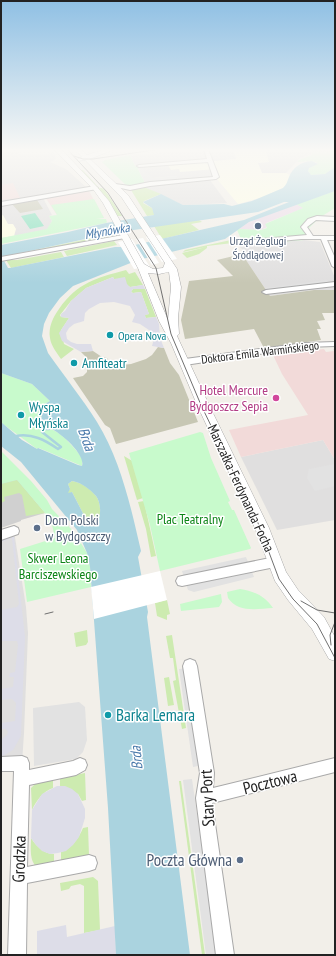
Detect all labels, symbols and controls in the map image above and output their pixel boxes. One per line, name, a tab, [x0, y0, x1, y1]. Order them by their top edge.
water label: Młynówka	[83, 219, 132, 243]
marker: Urząd Żeglugi Śródlądowej	[253, 221, 263, 231]
place label: Urząd Żeglugi Śródlądowej	[230, 233, 286, 262]
place label: Opera Nova	[118, 328, 167, 343]
marker: Opera Nova	[105, 330, 115, 340]
street label: Doktora Emila Warmińskiego	[200, 337, 320, 367]
place label: Amfiteatr	[82, 354, 127, 372]
marker: Amfiteatr	[69, 358, 79, 368]
place label: Hotel Mercure Bydgoszcz Sepia	[189, 381, 268, 415]
marker: Hotel Mercure Bydgoszcz Sepia	[271, 393, 281, 403]
place label: Wyspa Młyńska	[29, 398, 68, 432]
marker: Wyspa Młyńska	[16, 410, 26, 420]
street label: Marszałka Ferdynanda Focha	[204, 421, 278, 555]
water label: Brda	[74, 425, 100, 454]
park label: Plac Teatralny	[157, 510, 224, 528]
place label: Dom Polski w Bydgoszczy	[45, 511, 111, 545]
marker: Dom Polski w Bydgoszczy	[32, 523, 42, 533]
park label: Skwer Leona Barciszewskiego	[19, 549, 97, 583]
place label: Barka Lemara	[116, 704, 195, 726]
marker: Barka Lemara	[103, 710, 113, 720]
water label: Brda	[125, 744, 146, 771]
street label: Pocztowa	[241, 765, 299, 799]
street label: Stary Port	[195, 769, 219, 827]
street label: Grodzka	[7, 835, 31, 883]
place label: Poczta Główna	[147, 849, 232, 871]
marker: Poczta Główna	[235, 855, 245, 865]

